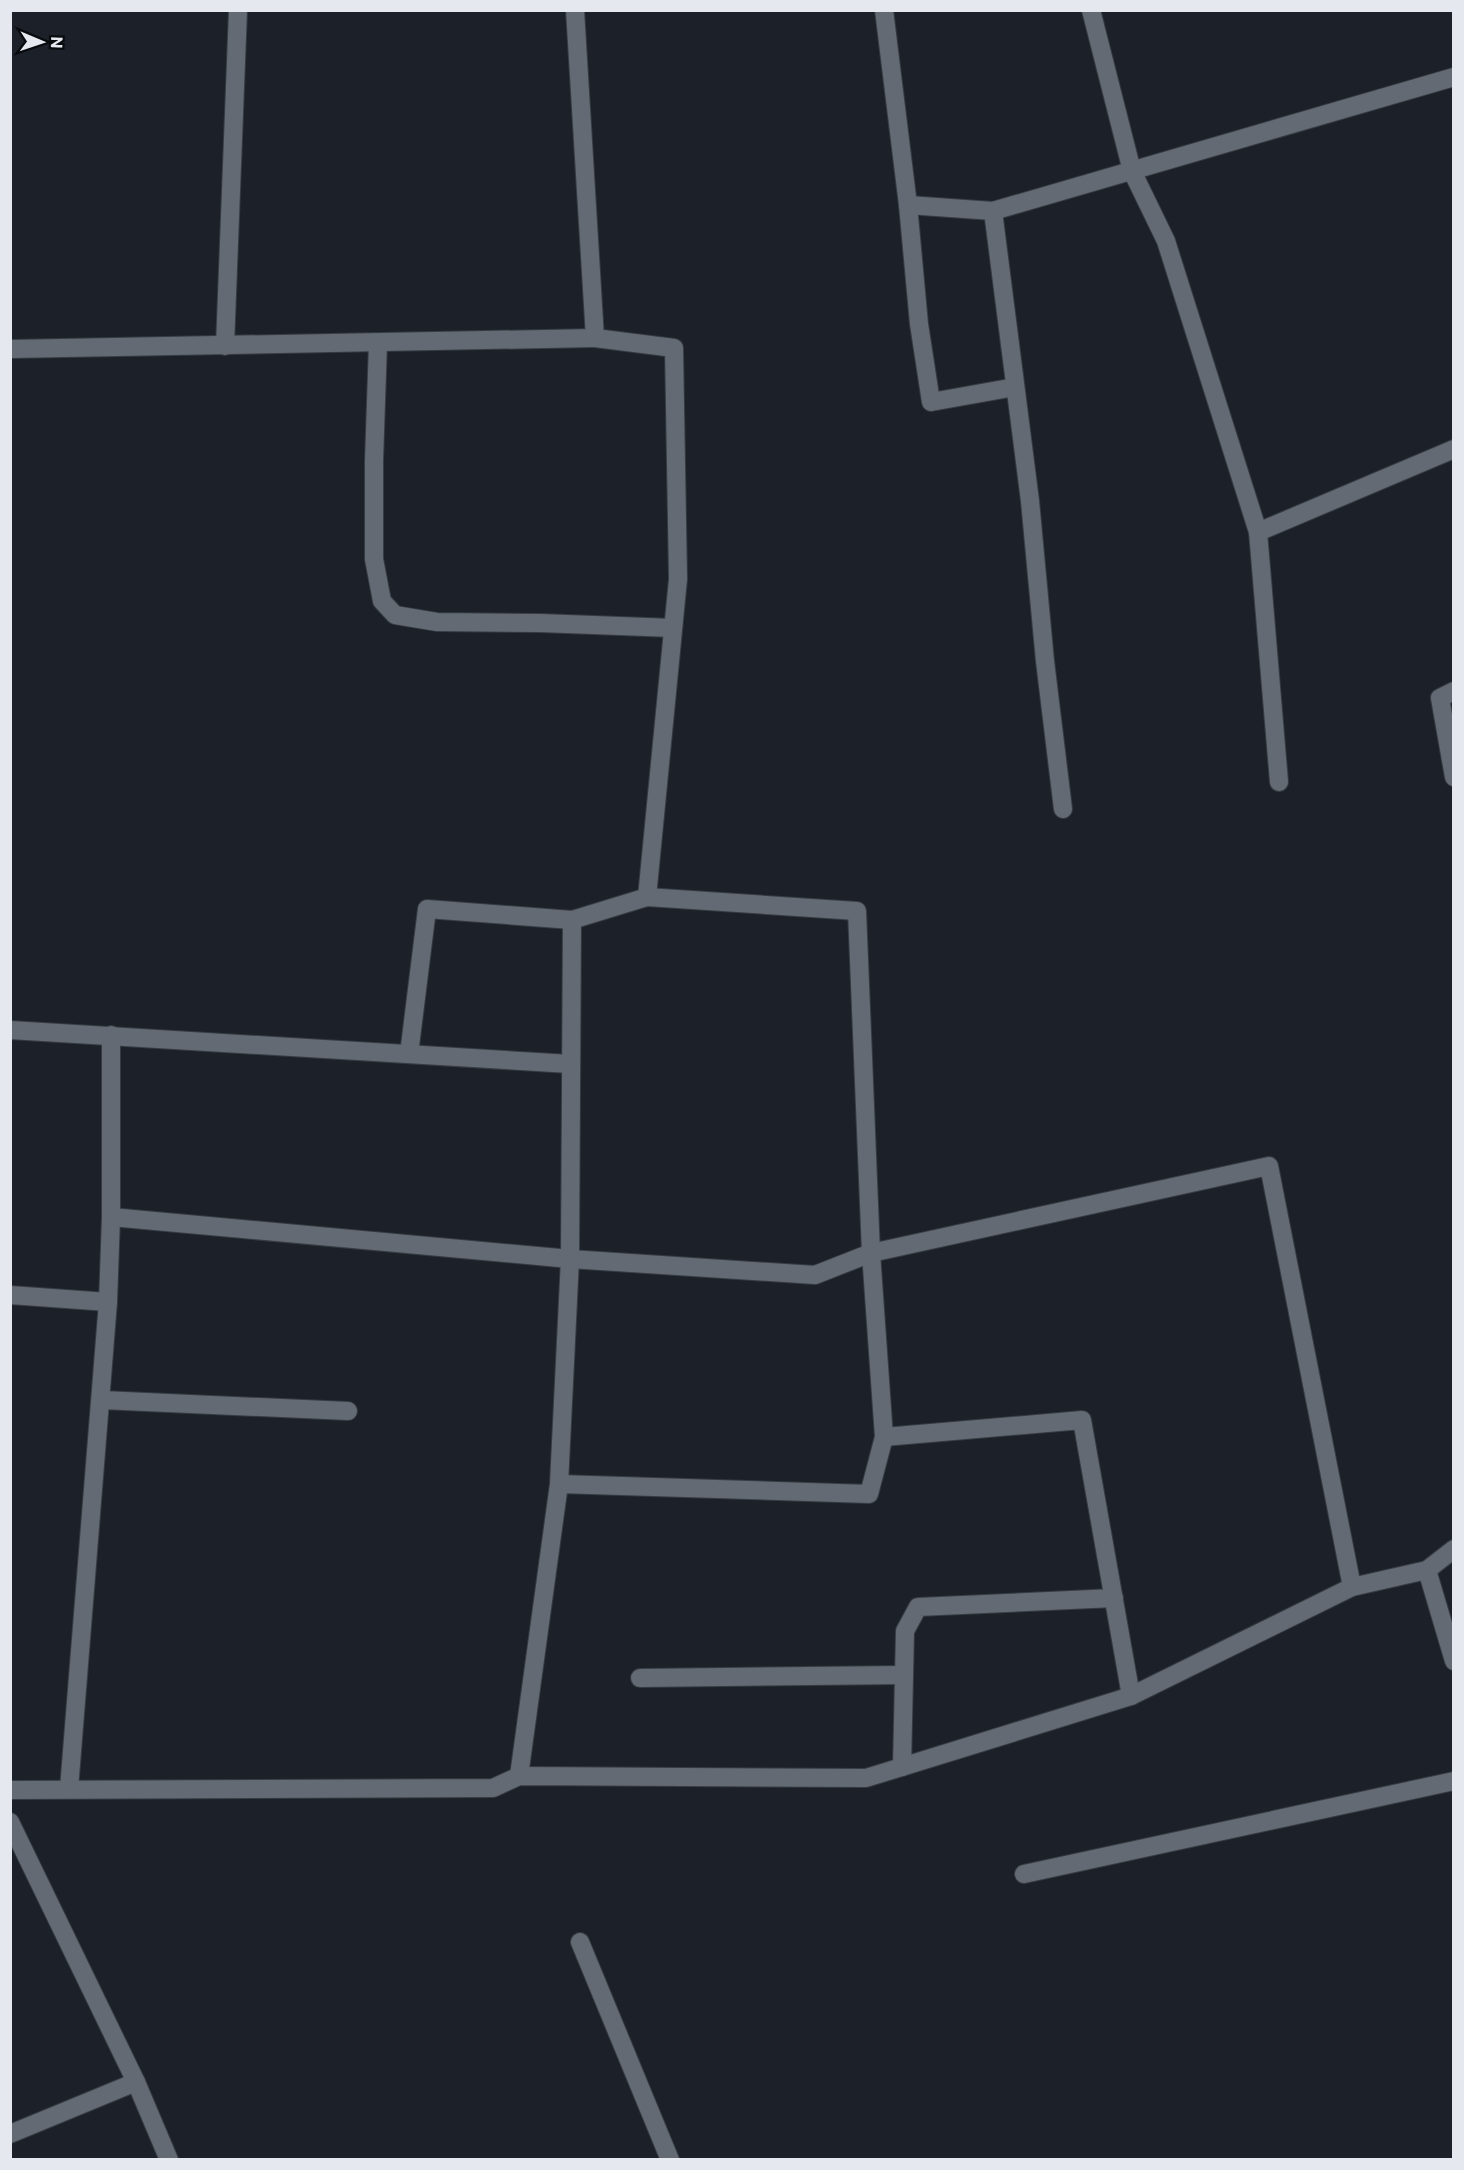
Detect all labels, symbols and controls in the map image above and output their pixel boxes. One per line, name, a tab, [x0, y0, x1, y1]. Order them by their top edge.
north arrow	[12, 12, 72, 72]
text: N	[48, 36, 67, 49]

